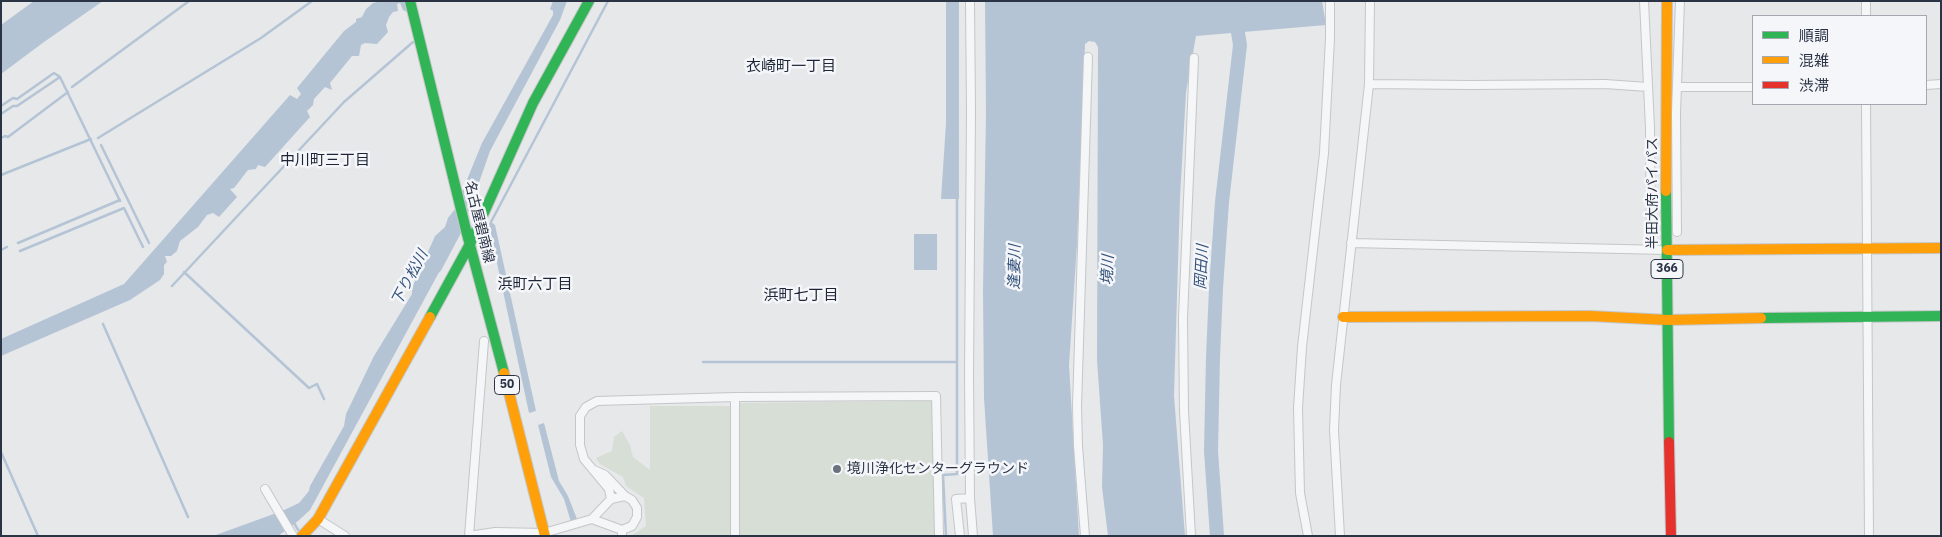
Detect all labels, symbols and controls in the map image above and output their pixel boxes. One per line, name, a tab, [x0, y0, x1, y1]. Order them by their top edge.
legend	[1752, 15, 1927, 105]
text: 順調	[1799, 26, 1829, 45]
text: 混雑	[1799, 51, 1829, 70]
district label: 衣崎町一丁目	[746, 58, 836, 76]
text: 渋滞	[1799, 76, 1829, 95]
street label: 半田大府パイパス	[1645, 137, 1661, 249]
district label: 中川町三丁目	[280, 152, 370, 170]
street label: 名古屋碧南線	[461, 179, 497, 265]
water label: 逢妻川	[1006, 244, 1024, 290]
water label: 岡田川	[1192, 244, 1212, 290]
water label: 下り松川	[388, 247, 432, 309]
water label: 境川	[1098, 255, 1118, 285]
road number: 366	[1651, 260, 1683, 278]
district label: 浜町六丁目	[498, 276, 572, 294]
district label: 浜町七丁目	[764, 287, 838, 305]
road number: 50	[494, 376, 520, 394]
place label: 境川浄化センターグラウンド	[847, 461, 1029, 477]
marker: 境川浄化センターグラウンド	[831, 463, 843, 475]

